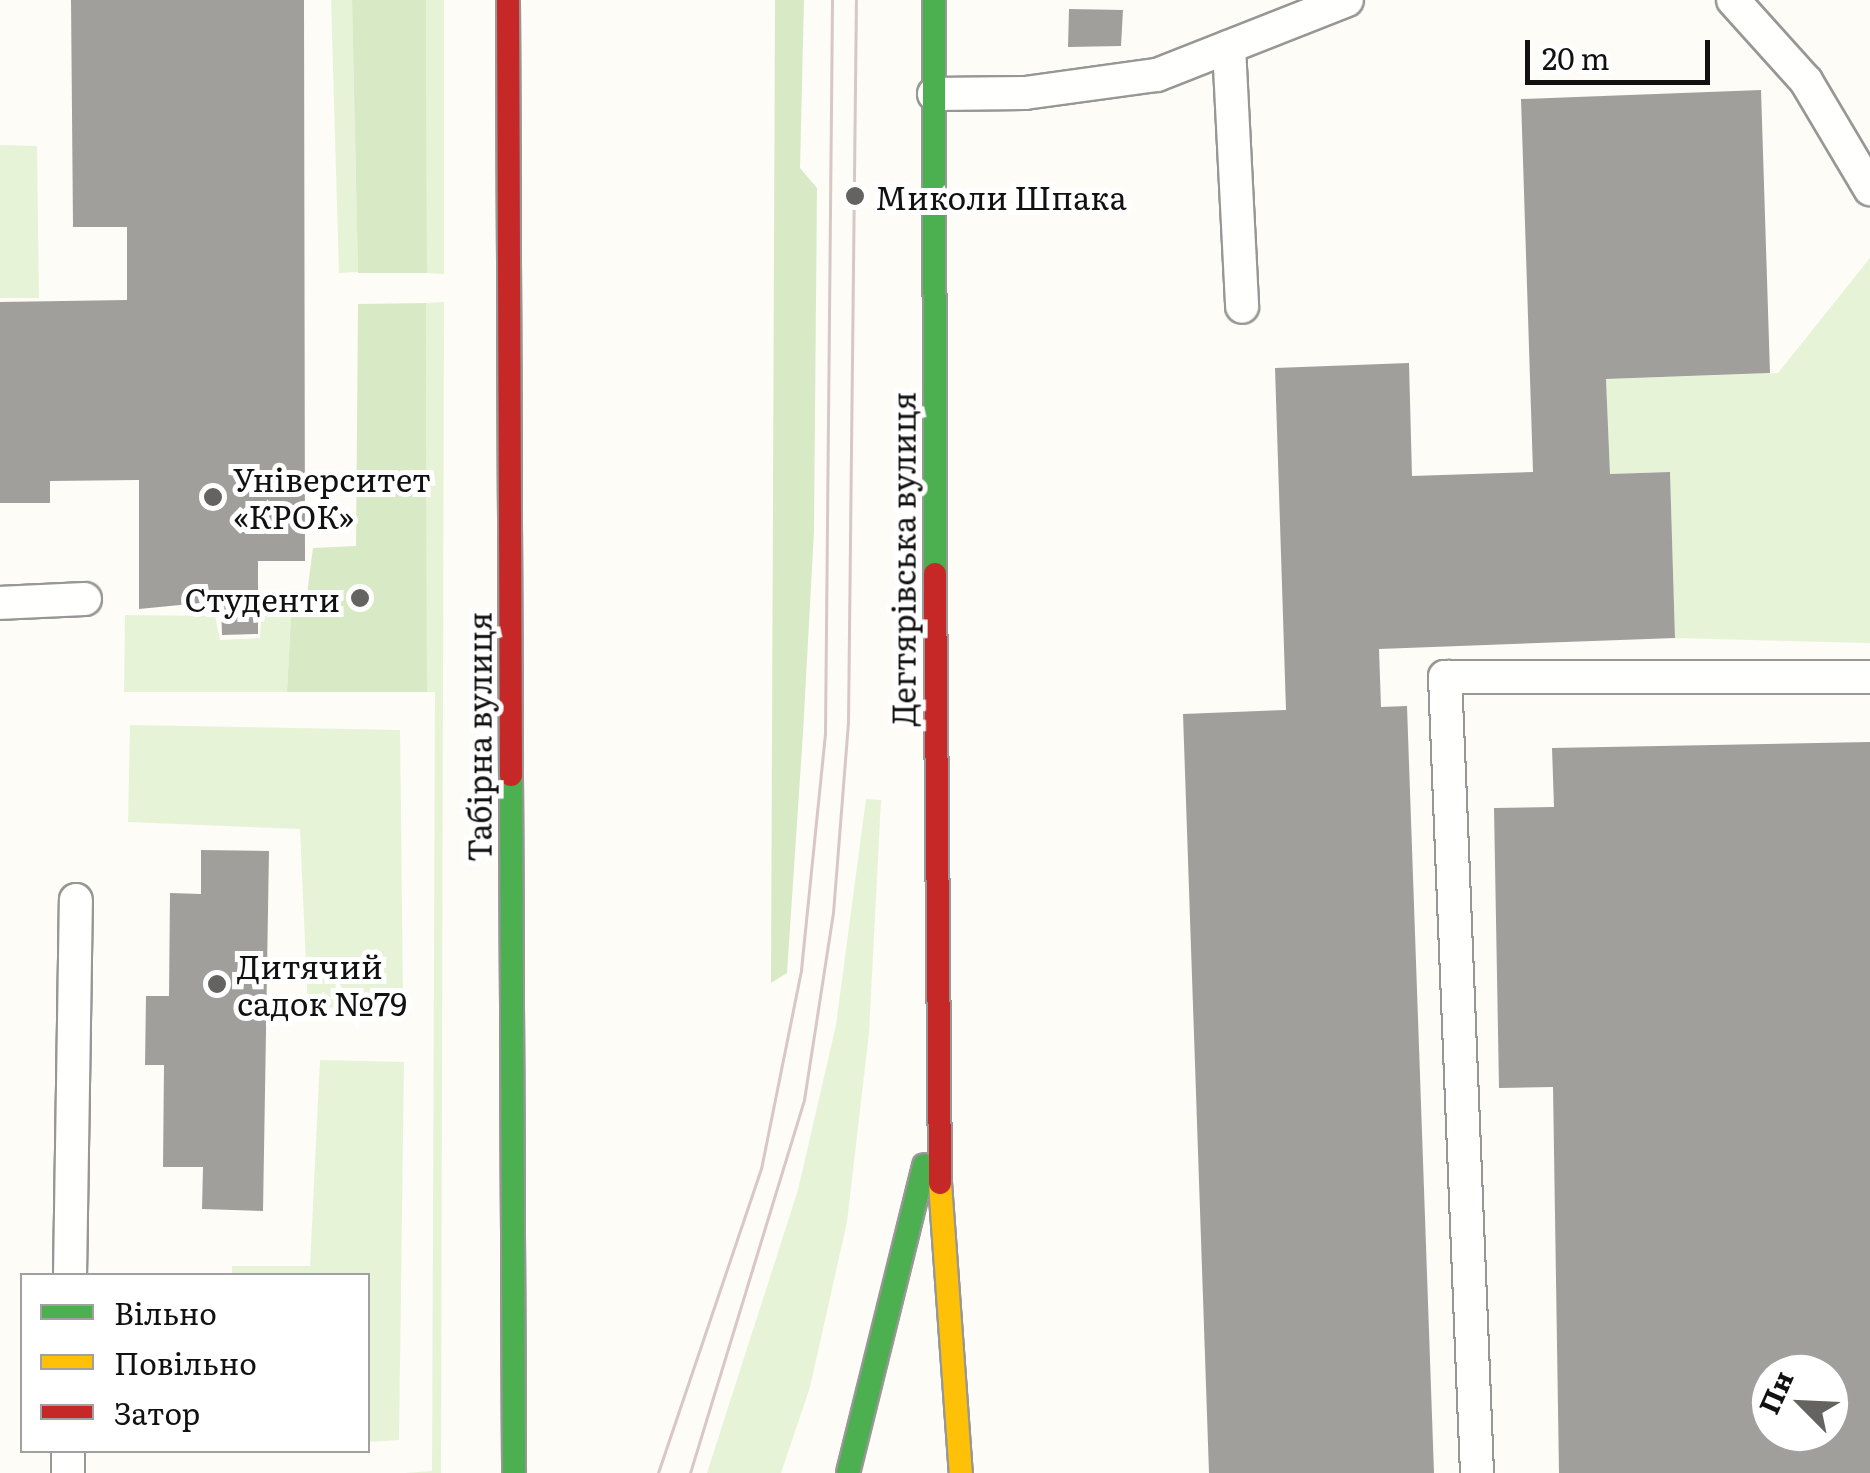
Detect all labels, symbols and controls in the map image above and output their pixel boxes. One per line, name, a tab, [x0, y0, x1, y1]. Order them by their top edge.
scale bar	[1530, 20, 1715, 82]
text: 20 m	[1542, 35, 1610, 79]
place label: Миколи Шпака	[875, 177, 1127, 215]
marker: Миколи Шпака	[844, 185, 866, 207]
street label: Дегтярівська вулиця	[883, 392, 921, 726]
place label: Університет «КРОК»	[233, 460, 431, 535]
marker: Університет «КРОК»	[202, 486, 224, 508]
place label: Студенти	[185, 579, 340, 617]
marker: Студенти	[349, 587, 371, 609]
street label: Табірна вулиця	[459, 612, 497, 862]
place label: Дитячий садок №79	[237, 947, 407, 1022]
marker: Дитячий садок №79	[206, 973, 228, 995]
legend	[20, 1273, 370, 1453]
text: Вільно	[114, 1290, 217, 1334]
text: Повільно	[114, 1340, 257, 1384]
north arrow	[1750, 1353, 1850, 1453]
text: Пн	[1746, 1363, 1802, 1420]
text: Затор	[114, 1390, 200, 1434]

